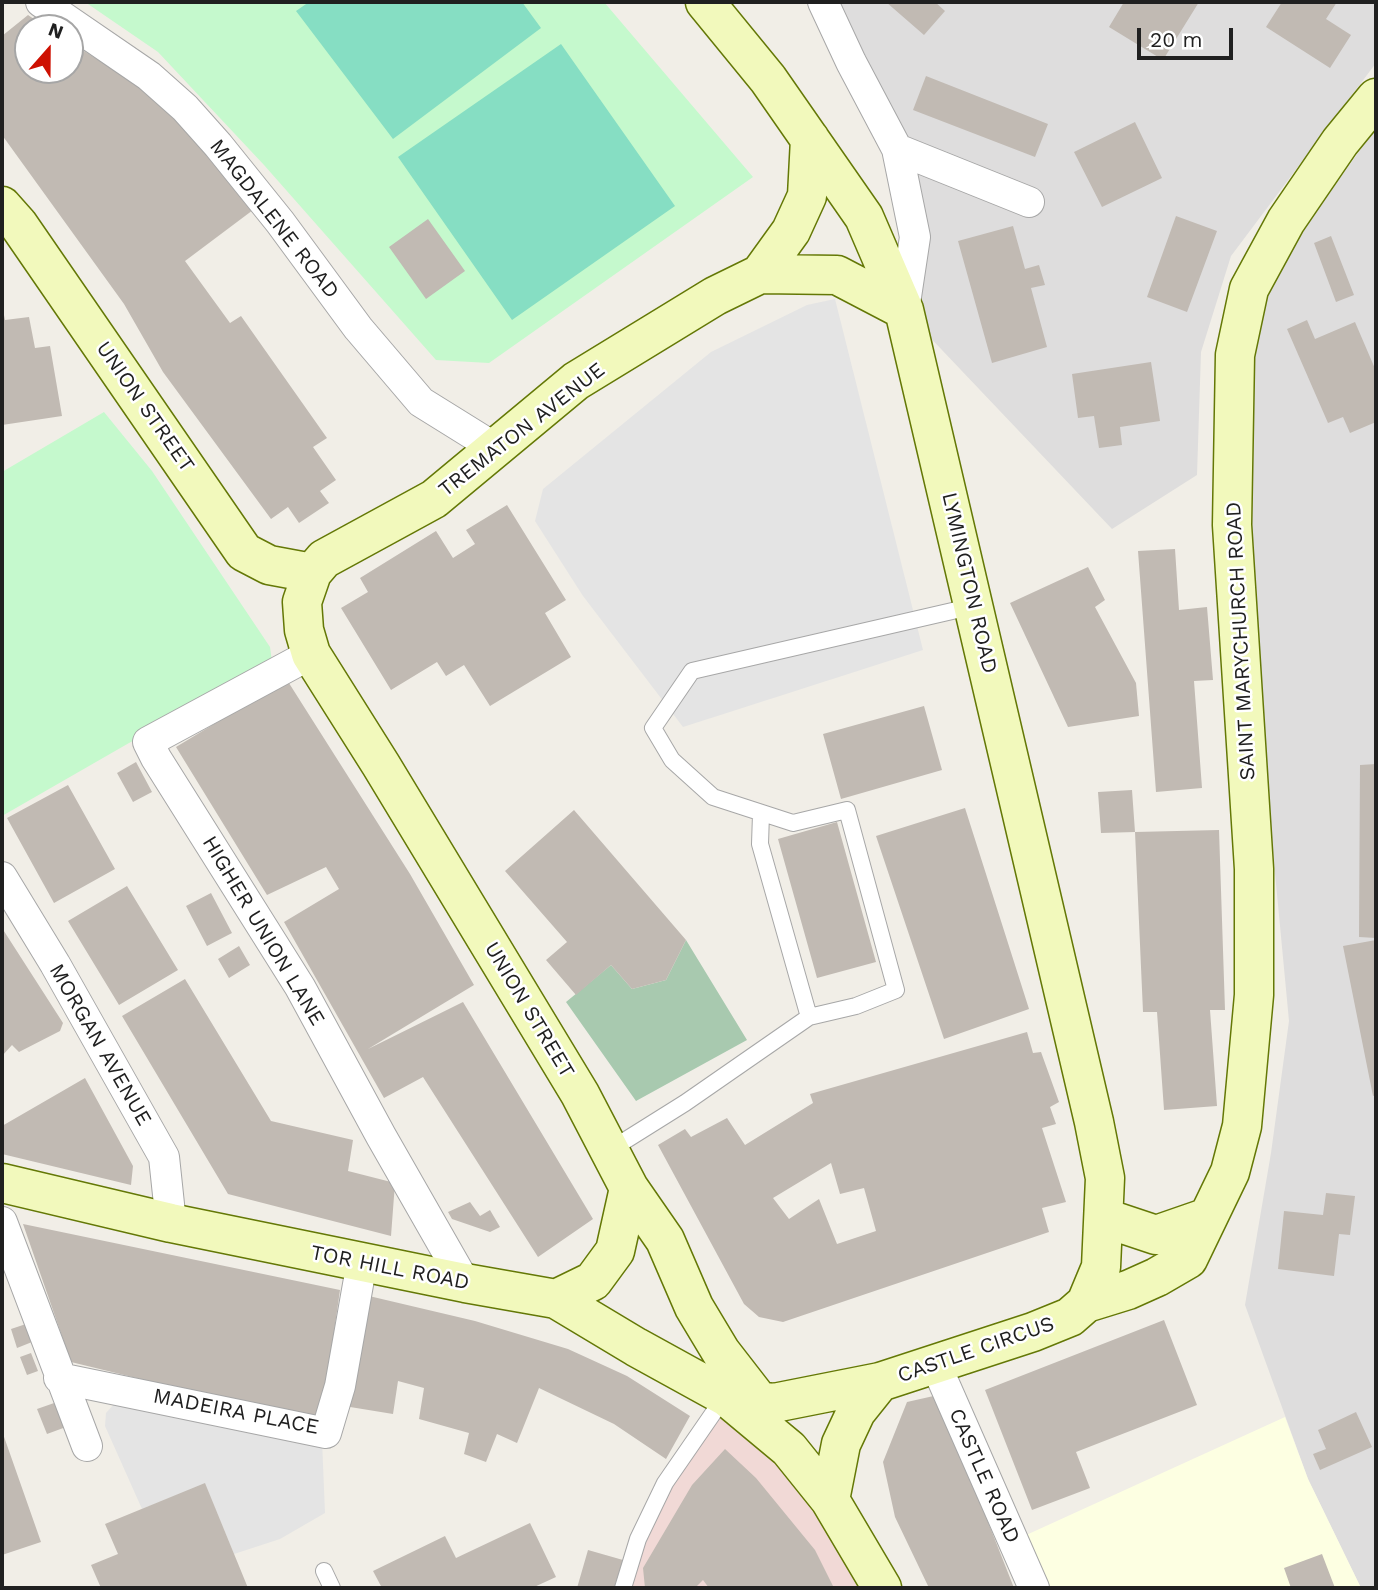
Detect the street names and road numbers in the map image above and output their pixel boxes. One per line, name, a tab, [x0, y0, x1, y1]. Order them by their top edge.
street label: MAGDALENE ROAD	[204, 134, 344, 304]
street label: UNION STREET	[91, 337, 199, 477]
street label: TREMATON AVENUE	[434, 357, 610, 503]
street label: LYMINGTON ROAD	[936, 490, 1002, 676]
street label: SAINT MARYCHURCH ROAD	[1221, 501, 1261, 781]
street label: HIGHER UNION LANE	[196, 832, 330, 1030]
street label: UNION STREET	[479, 938, 579, 1082]
street label: MORGAN AVENUE	[43, 960, 157, 1130]
street label: TOR HILL ROAD	[309, 1240, 471, 1296]
street label: CASTLE CIRCUS	[894, 1311, 1058, 1389]
street label: MADEIRA PLACE	[151, 1384, 321, 1440]
street label: CASTLE ROAD	[943, 1405, 1025, 1547]

